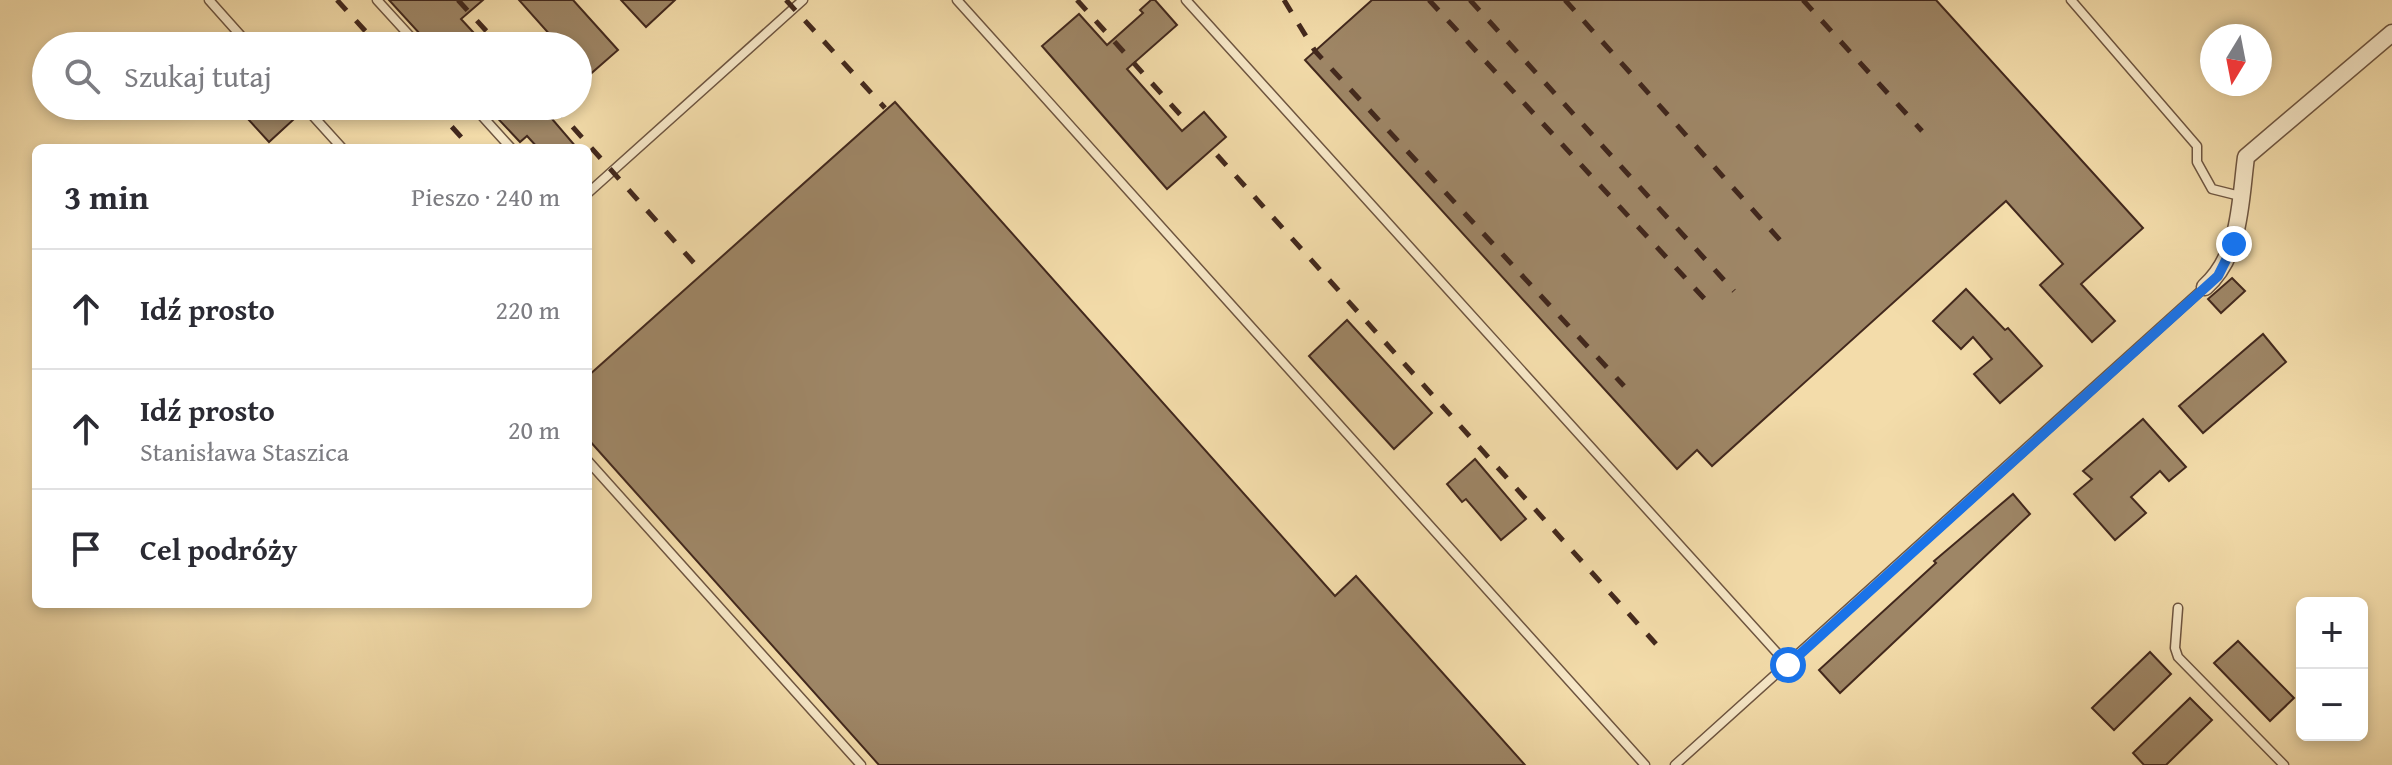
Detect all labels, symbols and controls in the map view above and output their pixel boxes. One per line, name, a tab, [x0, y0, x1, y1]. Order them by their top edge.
north arrow	[2200, 24, 2272, 96]
search box	[32, 32, 592, 120]
icon: search	[60, 54, 104, 98]
text: Szukaj tutaj	[124, 54, 272, 98]
text: 3 min	[64, 172, 149, 221]
text: Pieszo · 240 m	[411, 177, 560, 216]
route end	[2216, 226, 2252, 262]
icon: ahead	[64, 287, 108, 331]
text: Idź prosto	[140, 287, 275, 331]
text: 220 m	[495, 290, 560, 329]
text: Idź prosto	[140, 388, 275, 432]
icon: ahead	[64, 407, 108, 451]
text: 20 m	[508, 410, 560, 449]
text: Stanisława Staszica	[140, 432, 349, 471]
icon: arrive	[64, 527, 108, 571]
text: Cel podróży	[140, 527, 297, 571]
map controls	[2296, 597, 2368, 741]
button: +	[2296, 597, 2368, 669]
route start	[1770, 647, 1806, 683]
button: −	[2296, 669, 2368, 741]

